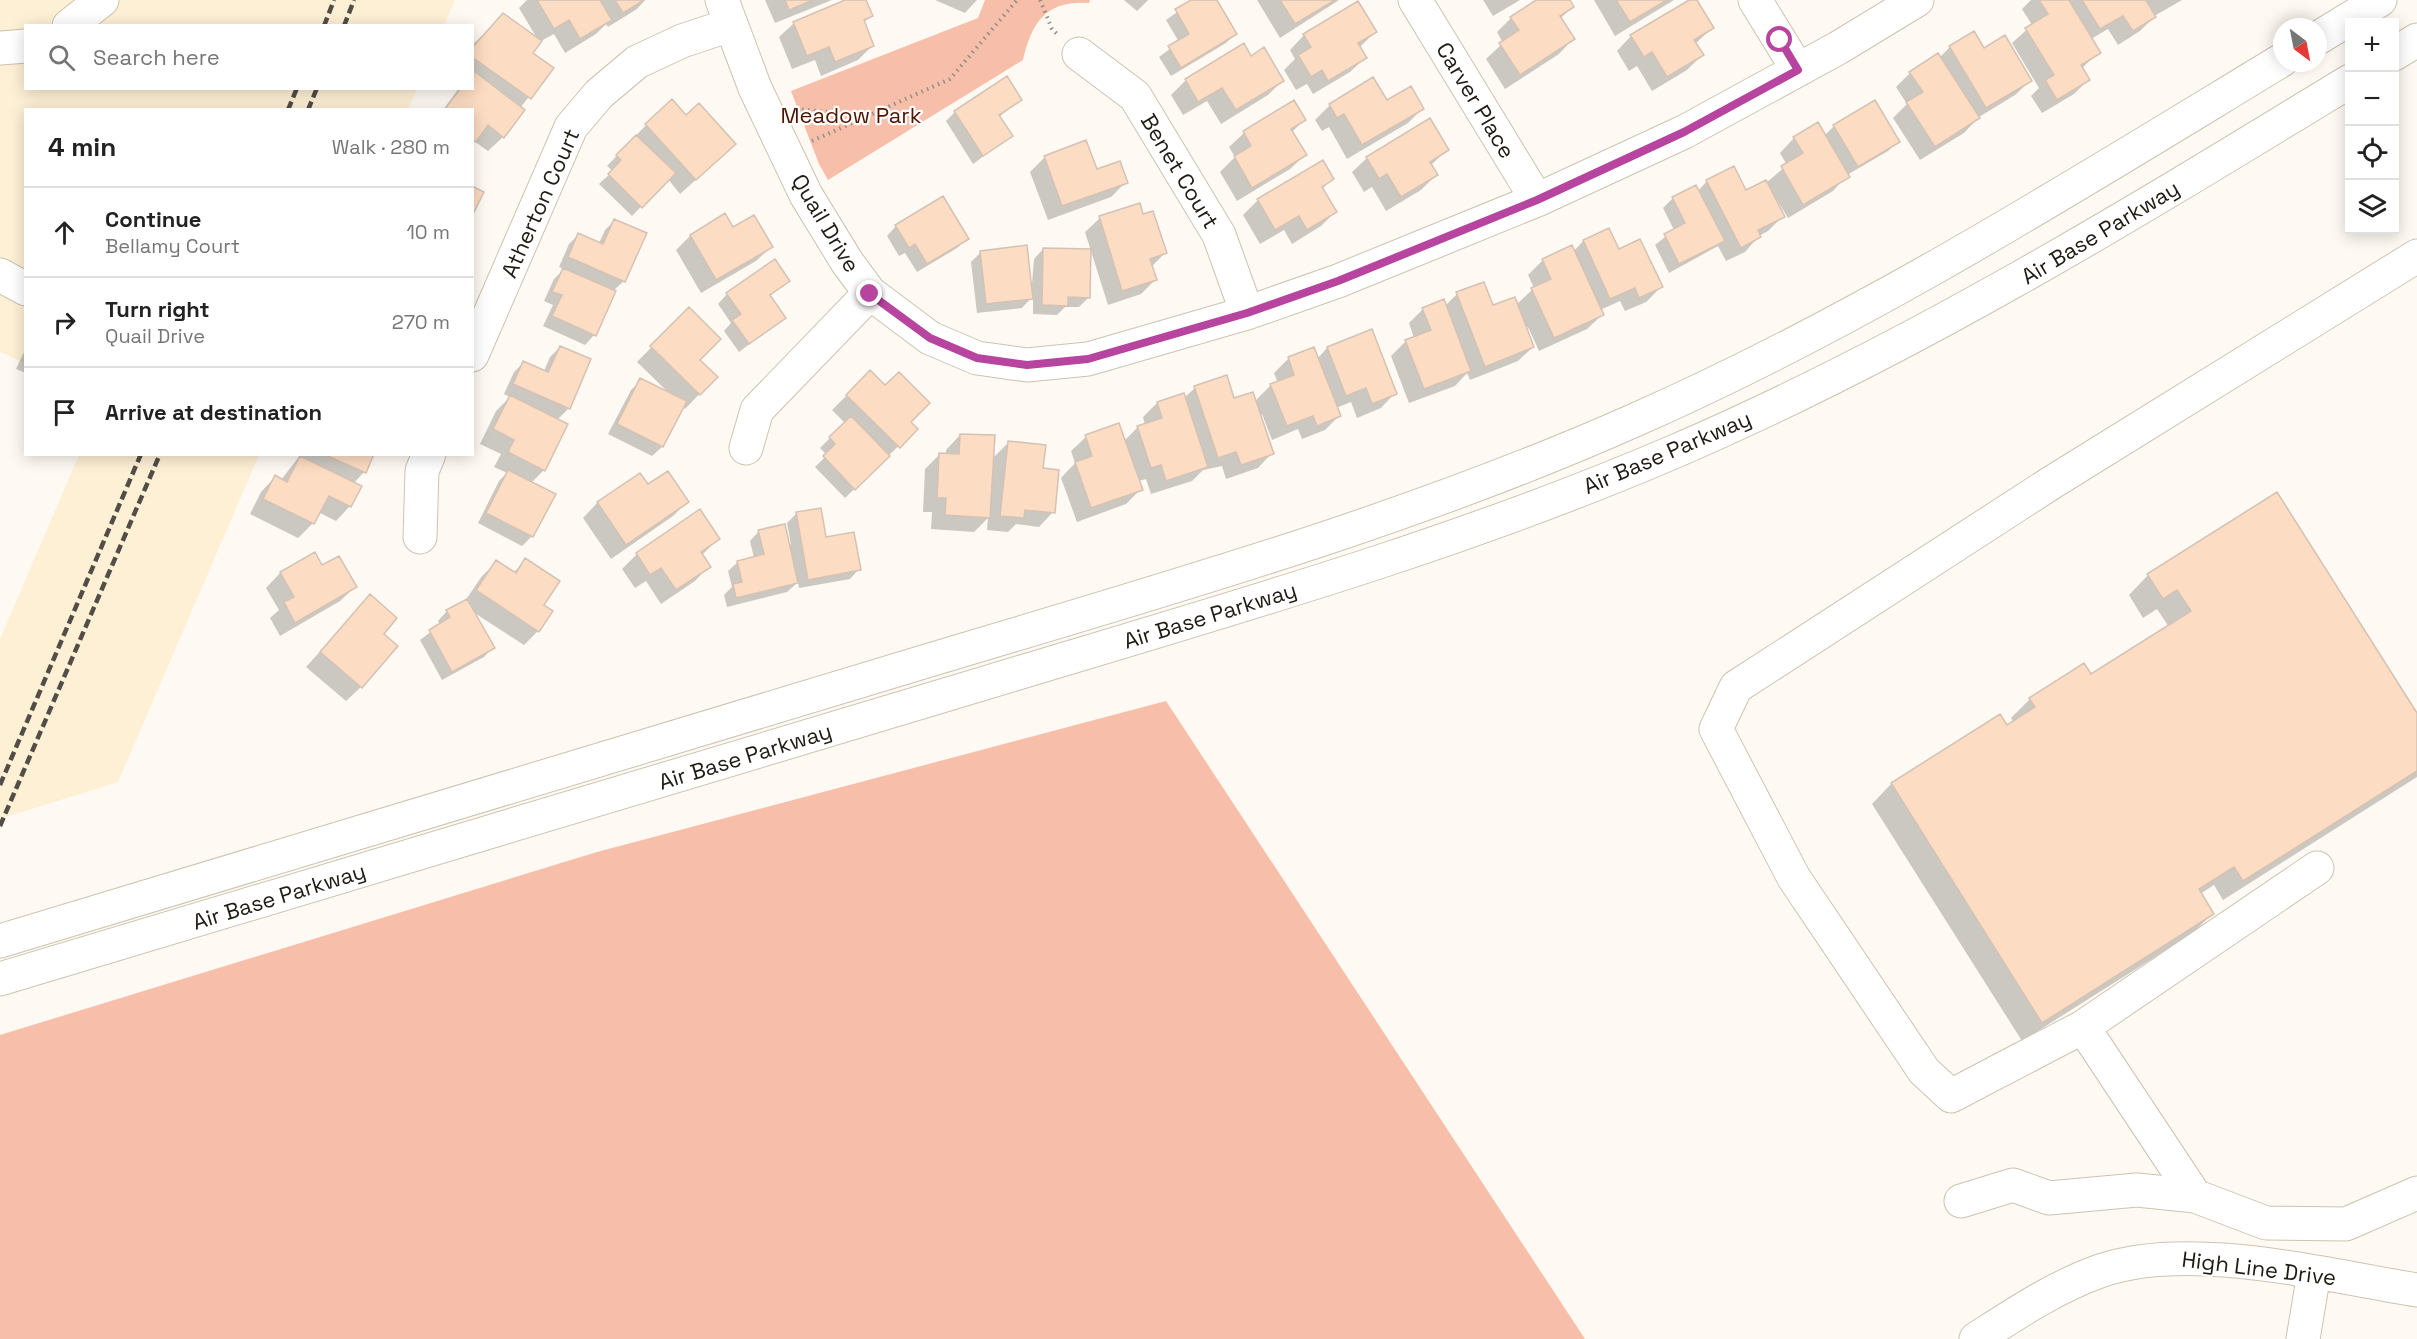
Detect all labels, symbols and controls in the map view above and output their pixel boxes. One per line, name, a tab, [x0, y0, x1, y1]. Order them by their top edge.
north arrow	[2273, 18, 2327, 72]
map controls	[2345, 18, 2399, 234]
button: +	[2345, 18, 2399, 72]
search box	[24, 24, 474, 90]
route start	[1766, 26, 1792, 52]
street label: Carver Place	[1430, 37, 1522, 163]
icon: search	[45, 41, 78, 74]
text: Search here	[93, 43, 220, 71]
button: −	[2345, 72, 2399, 126]
park label: Meadow Park	[781, 101, 922, 129]
street label: Benet Court	[1135, 108, 1225, 234]
street label: Atherton Court	[495, 124, 585, 282]
button: locate	[2345, 126, 2399, 180]
text: 4 min	[48, 130, 116, 164]
text: Walk · 280 m	[332, 134, 450, 160]
street label: Quail Drive	[786, 169, 866, 277]
street label: Air Base Parkway	[2016, 174, 2184, 290]
button: layers	[2345, 180, 2399, 234]
text: Continue	[105, 205, 201, 233]
icon: ahead	[48, 216, 81, 249]
text: 10 m	[406, 219, 450, 245]
text: Bellamy Court	[105, 233, 240, 259]
route end	[856, 280, 882, 306]
text: Turn right	[105, 295, 210, 323]
icon: right	[48, 306, 81, 339]
text: 270 m	[392, 309, 450, 335]
text: Quail Drive	[105, 323, 205, 349]
icon: arrive	[48, 396, 81, 429]
text: Arrive at destination	[105, 398, 322, 426]
street label: Air Base Parkway	[1579, 404, 1755, 500]
street label: Air Base Parkway	[1120, 575, 1300, 655]
street label: Air Base Parkway	[655, 716, 835, 796]
street label: Air Base Parkway	[189, 856, 369, 936]
street label: High Line Drive	[2180, 1245, 2338, 1291]

